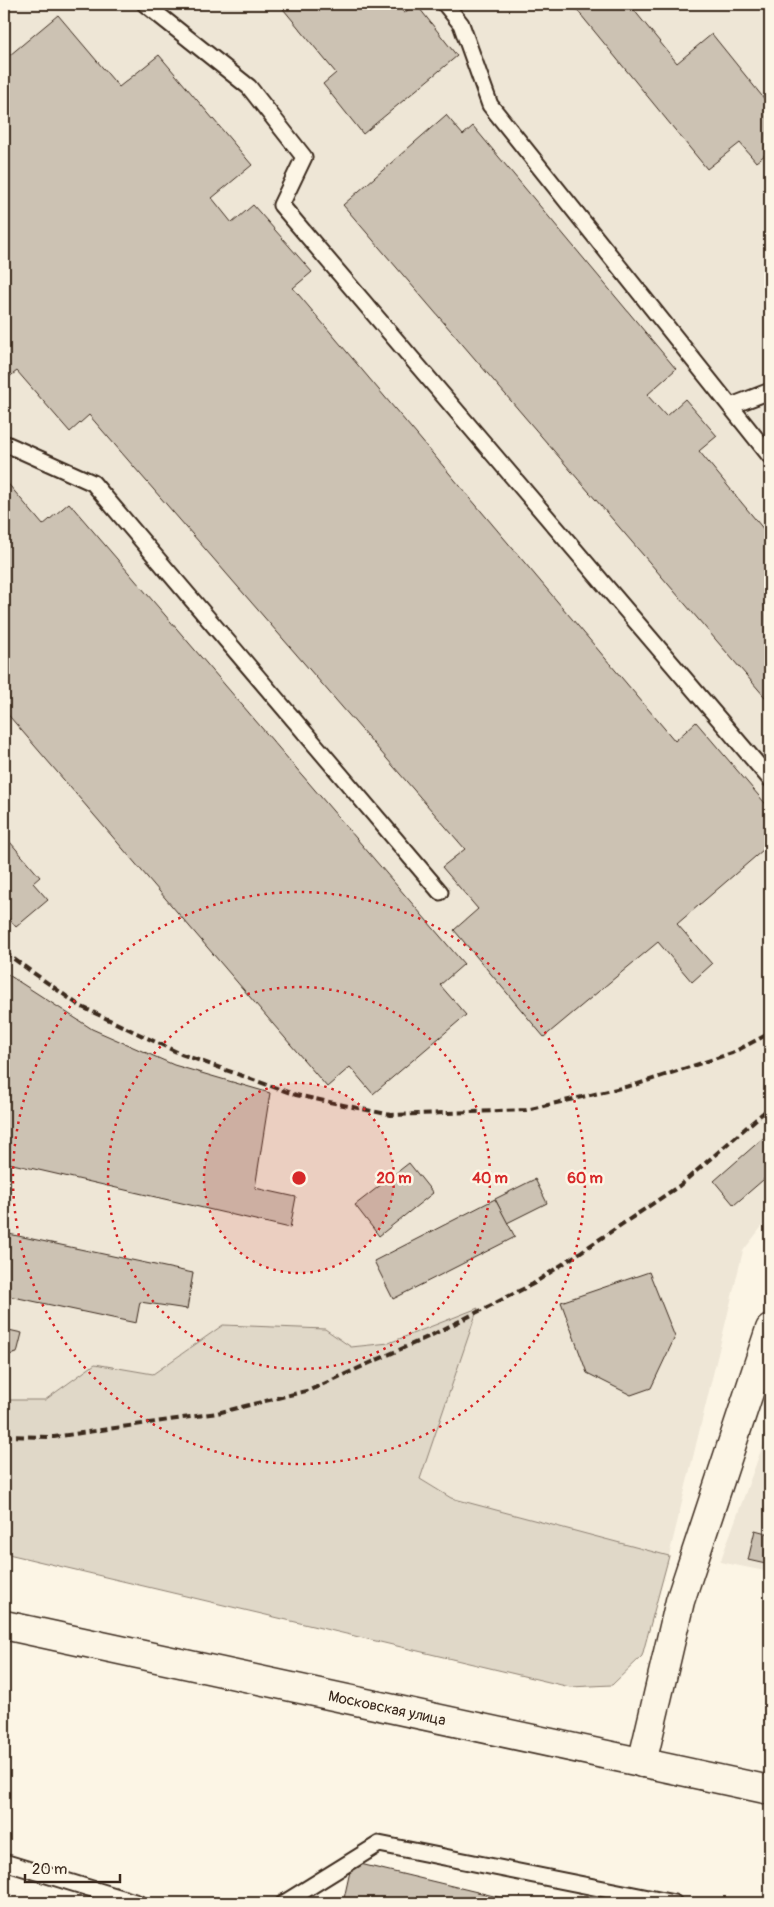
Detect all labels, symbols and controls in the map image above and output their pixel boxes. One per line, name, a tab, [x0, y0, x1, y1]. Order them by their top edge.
centre of rings	[290, 1169, 308, 1187]
text: 20 m	[376, 1169, 412, 1188]
text: 40 m	[472, 1169, 508, 1188]
text: 60 m	[567, 1169, 603, 1188]
street label: Московская улица	[326, 1687, 447, 1730]
scale bar	[25, 1852, 120, 1884]
text: 20 m	[32, 1860, 67, 1879]

